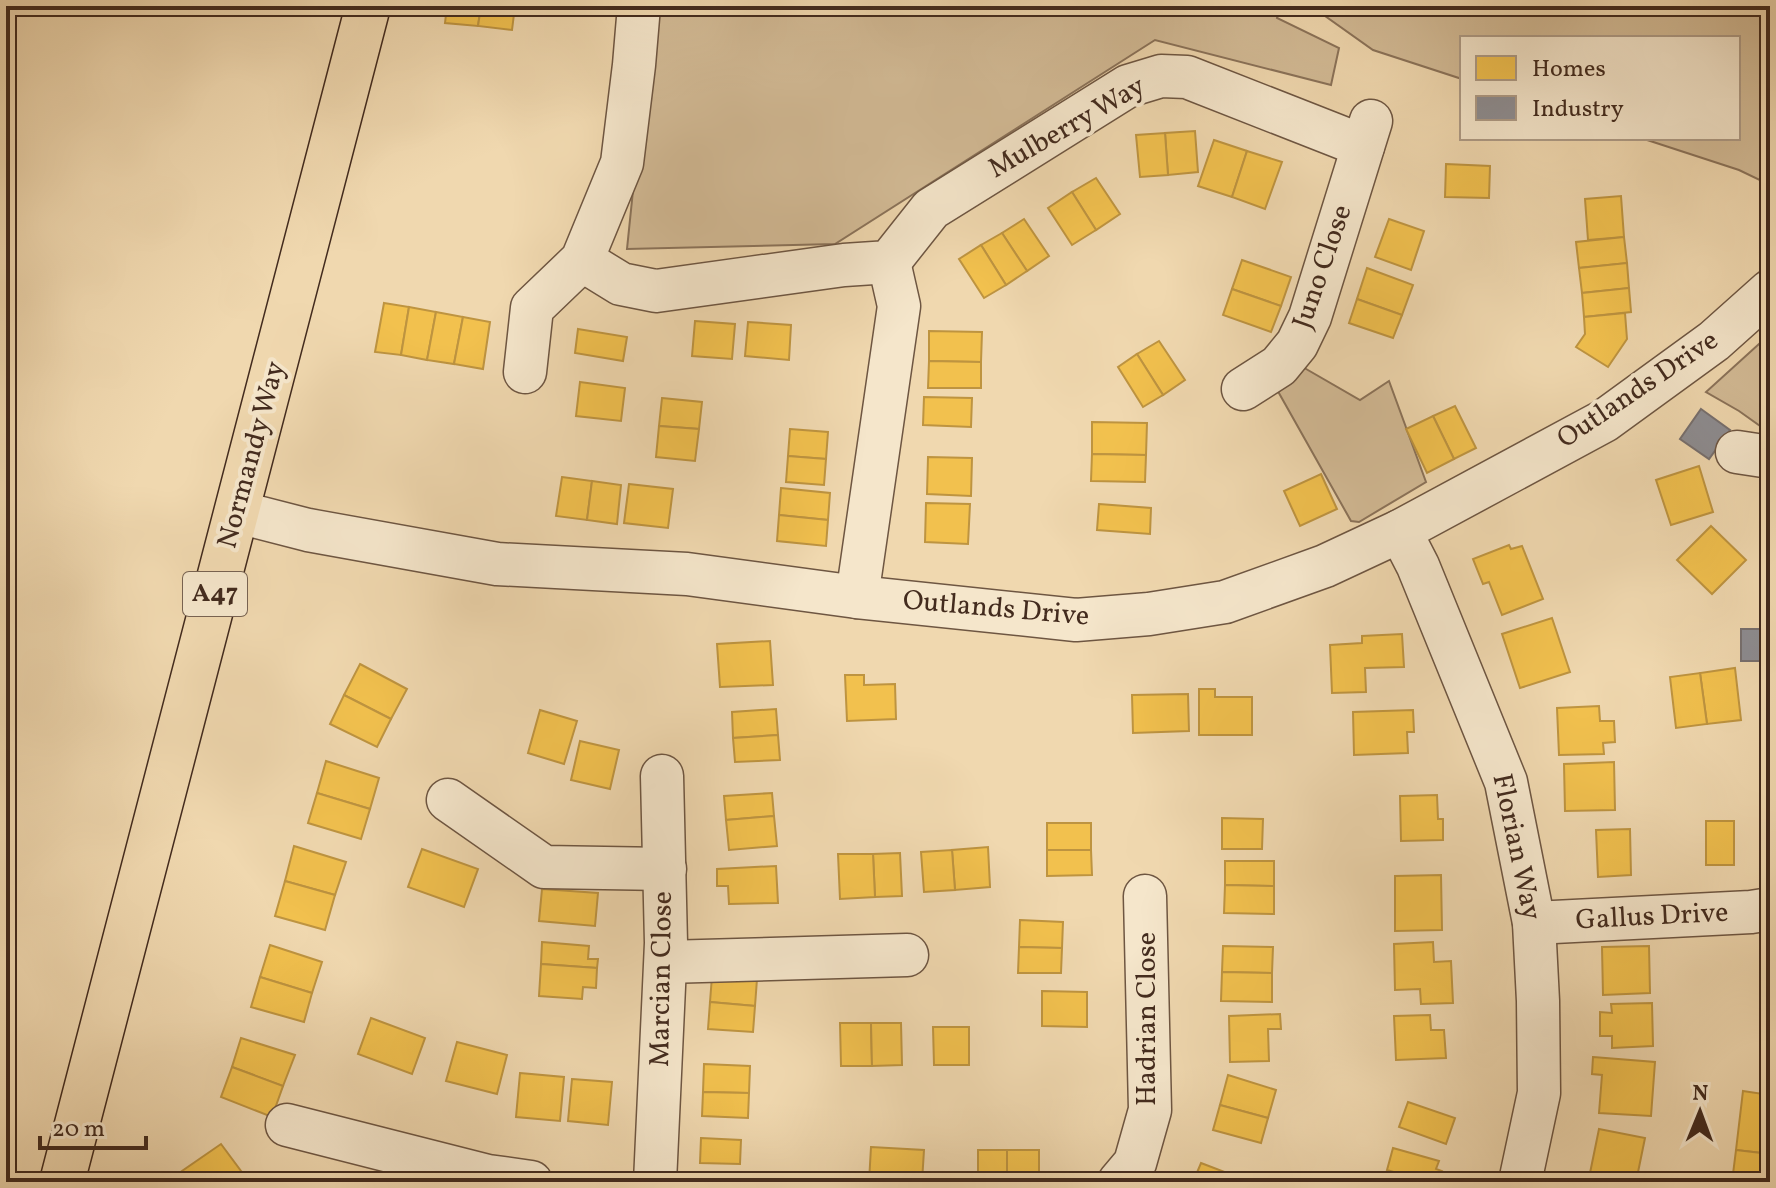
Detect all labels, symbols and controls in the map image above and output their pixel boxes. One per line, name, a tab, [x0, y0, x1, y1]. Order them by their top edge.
legend	[1460, 36, 1740, 140]
text: Homes	[1532, 53, 1606, 87]
street label: Mulberry Way	[981, 67, 1153, 189]
text: Industry	[1532, 93, 1624, 127]
street label: Juno Close	[1284, 200, 1362, 334]
street label: Outlands Drive	[1550, 322, 1726, 458]
street label: Normandy Way	[208, 357, 296, 553]
road number: A47	[183, 572, 247, 616]
street label: Outlands Drive	[901, 581, 1091, 637]
street label: Florian Way	[1481, 770, 1551, 924]
street label: Marcian Close	[641, 891, 683, 1067]
street label: Gallus Drive	[1575, 894, 1729, 940]
street label: Hadrian Close	[1128, 932, 1167, 1106]
north arrow	[1660, 1072, 1740, 1152]
text: N	[1692, 1079, 1709, 1110]
scale bar	[40, 1100, 146, 1150]
text: 20 m	[52, 1113, 105, 1147]

